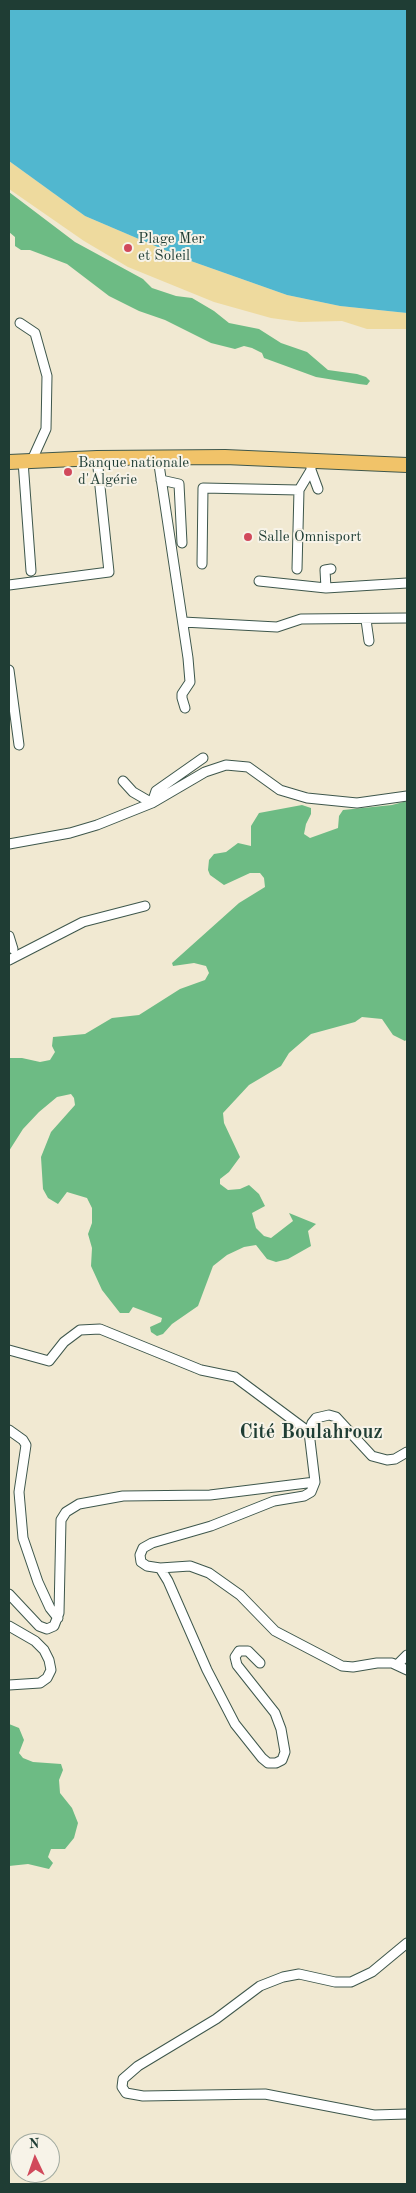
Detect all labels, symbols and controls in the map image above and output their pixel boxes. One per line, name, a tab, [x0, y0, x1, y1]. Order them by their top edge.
place label: Plage Mer et Soleil	[138, 230, 204, 265]
marker: Plage Mer et Soleil	[122, 242, 134, 254]
place label: Banque nationale d'Algérie	[78, 454, 189, 489]
marker: Banque nationale d'Algérie	[62, 466, 74, 478]
place label: Salle Omnisport	[258, 528, 362, 546]
marker: Salle Omnisport	[242, 531, 254, 543]
district label: Cité Boulahrouz	[239, 1421, 383, 1445]
north arrow	[10, 2133, 60, 2183]
text: N	[29, 2137, 40, 2151]

